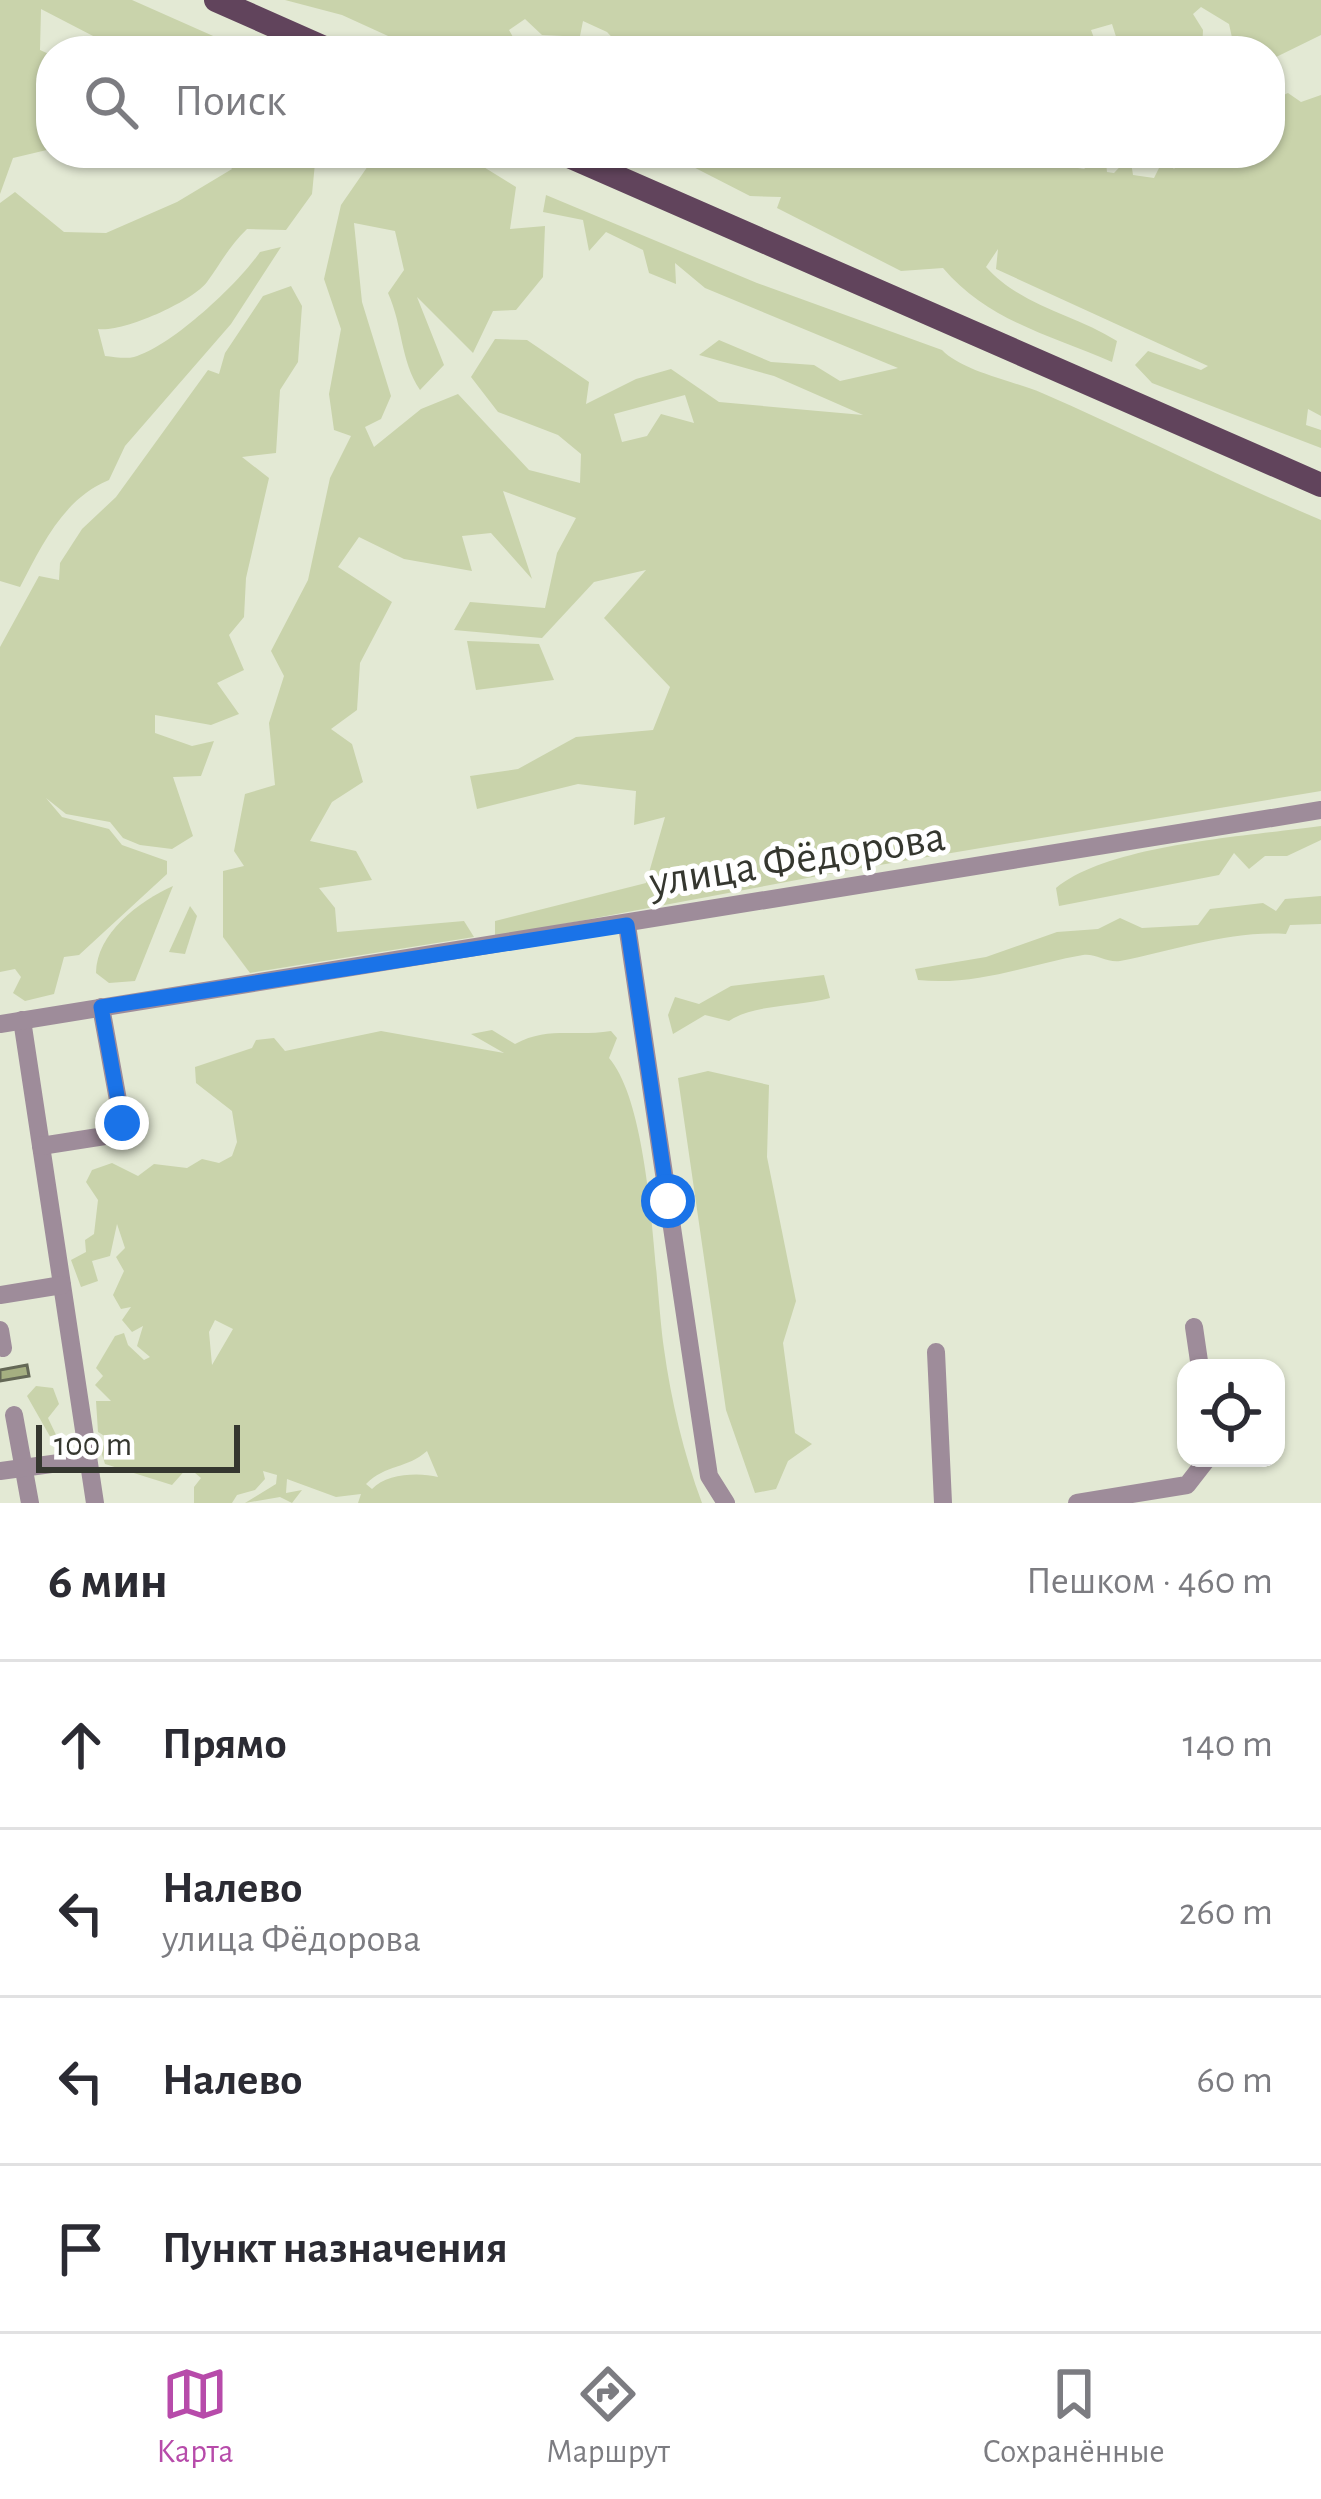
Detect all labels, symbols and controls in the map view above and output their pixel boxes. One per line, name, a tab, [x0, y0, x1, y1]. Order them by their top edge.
search box	[36, 36, 1285, 168]
icon: search	[78, 69, 144, 135]
text: Поиск	[174, 79, 286, 124]
street label: улица Фёдорова	[645, 814, 949, 905]
route end	[95, 1096, 149, 1150]
route start	[641, 1174, 695, 1228]
map controls	[1177, 1359, 1285, 1467]
button: locate	[1177, 1359, 1285, 1467]
scale bar	[36, 1419, 240, 1472]
text: 100 m	[54, 1429, 132, 1462]
text: 6 мин	[48, 1556, 168, 1607]
text: Пешком · 460 m	[1026, 1562, 1273, 1601]
icon: ahead	[48, 1712, 114, 1778]
text: Прямо	[162, 1722, 287, 1767]
text: 140 m	[1183, 1725, 1273, 1764]
text: Налево	[162, 1866, 302, 1911]
icon: left	[48, 1880, 114, 1946]
text: 260 m	[1179, 1893, 1273, 1932]
text: улица Фёдорова	[162, 1920, 421, 1959]
icon: left	[48, 2048, 114, 2114]
text: Налево	[162, 2058, 302, 2103]
text: 60 m	[1196, 2061, 1273, 2100]
icon: arrive	[48, 2216, 114, 2282]
text: Пункт назначения	[162, 2226, 508, 2271]
tab: Карта	[156, 2361, 234, 2473]
tab: Маршрут	[546, 2361, 670, 2473]
tab: Сохранённые	[982, 2361, 1165, 2473]

